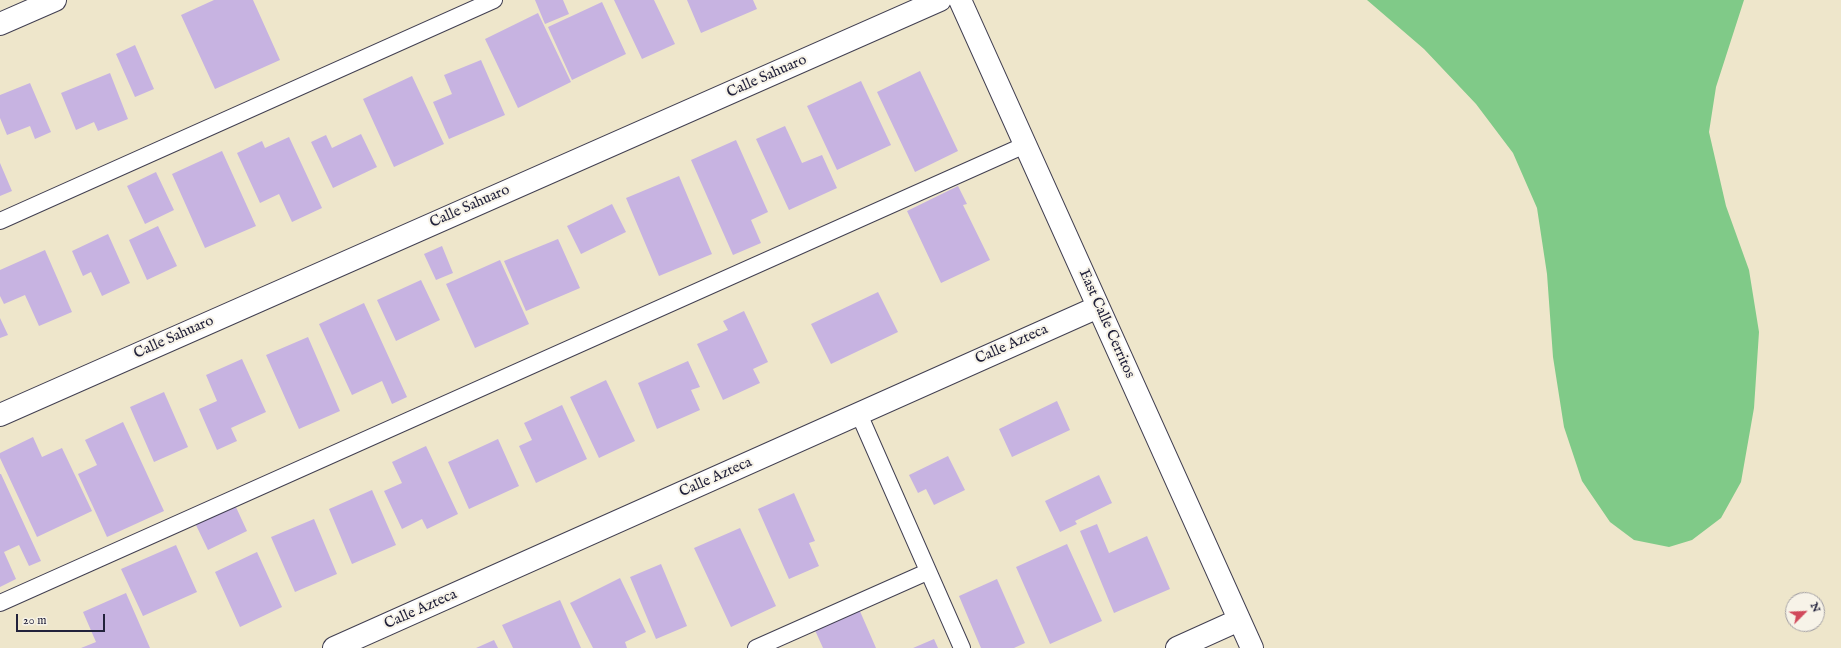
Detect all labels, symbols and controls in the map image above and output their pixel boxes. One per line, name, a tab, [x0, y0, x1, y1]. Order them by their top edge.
street label: Calle Sahuaro	[724, 51, 810, 103]
street label: Calle Sahuaro	[427, 181, 513, 233]
street label: East Calle Cerritos	[1074, 267, 1138, 381]
street label: Calle Sahuaro	[131, 312, 217, 364]
street label: Calle Azteca	[973, 321, 1051, 369]
street label: Calle Azteca	[677, 454, 755, 502]
street label: Calle Azteca	[382, 586, 460, 634]
north arrow	[1785, 592, 1825, 632]
text: N	[1807, 600, 1823, 615]
scale bar	[18, 606, 107, 632]
text: 20 m	[23, 613, 46, 628]

